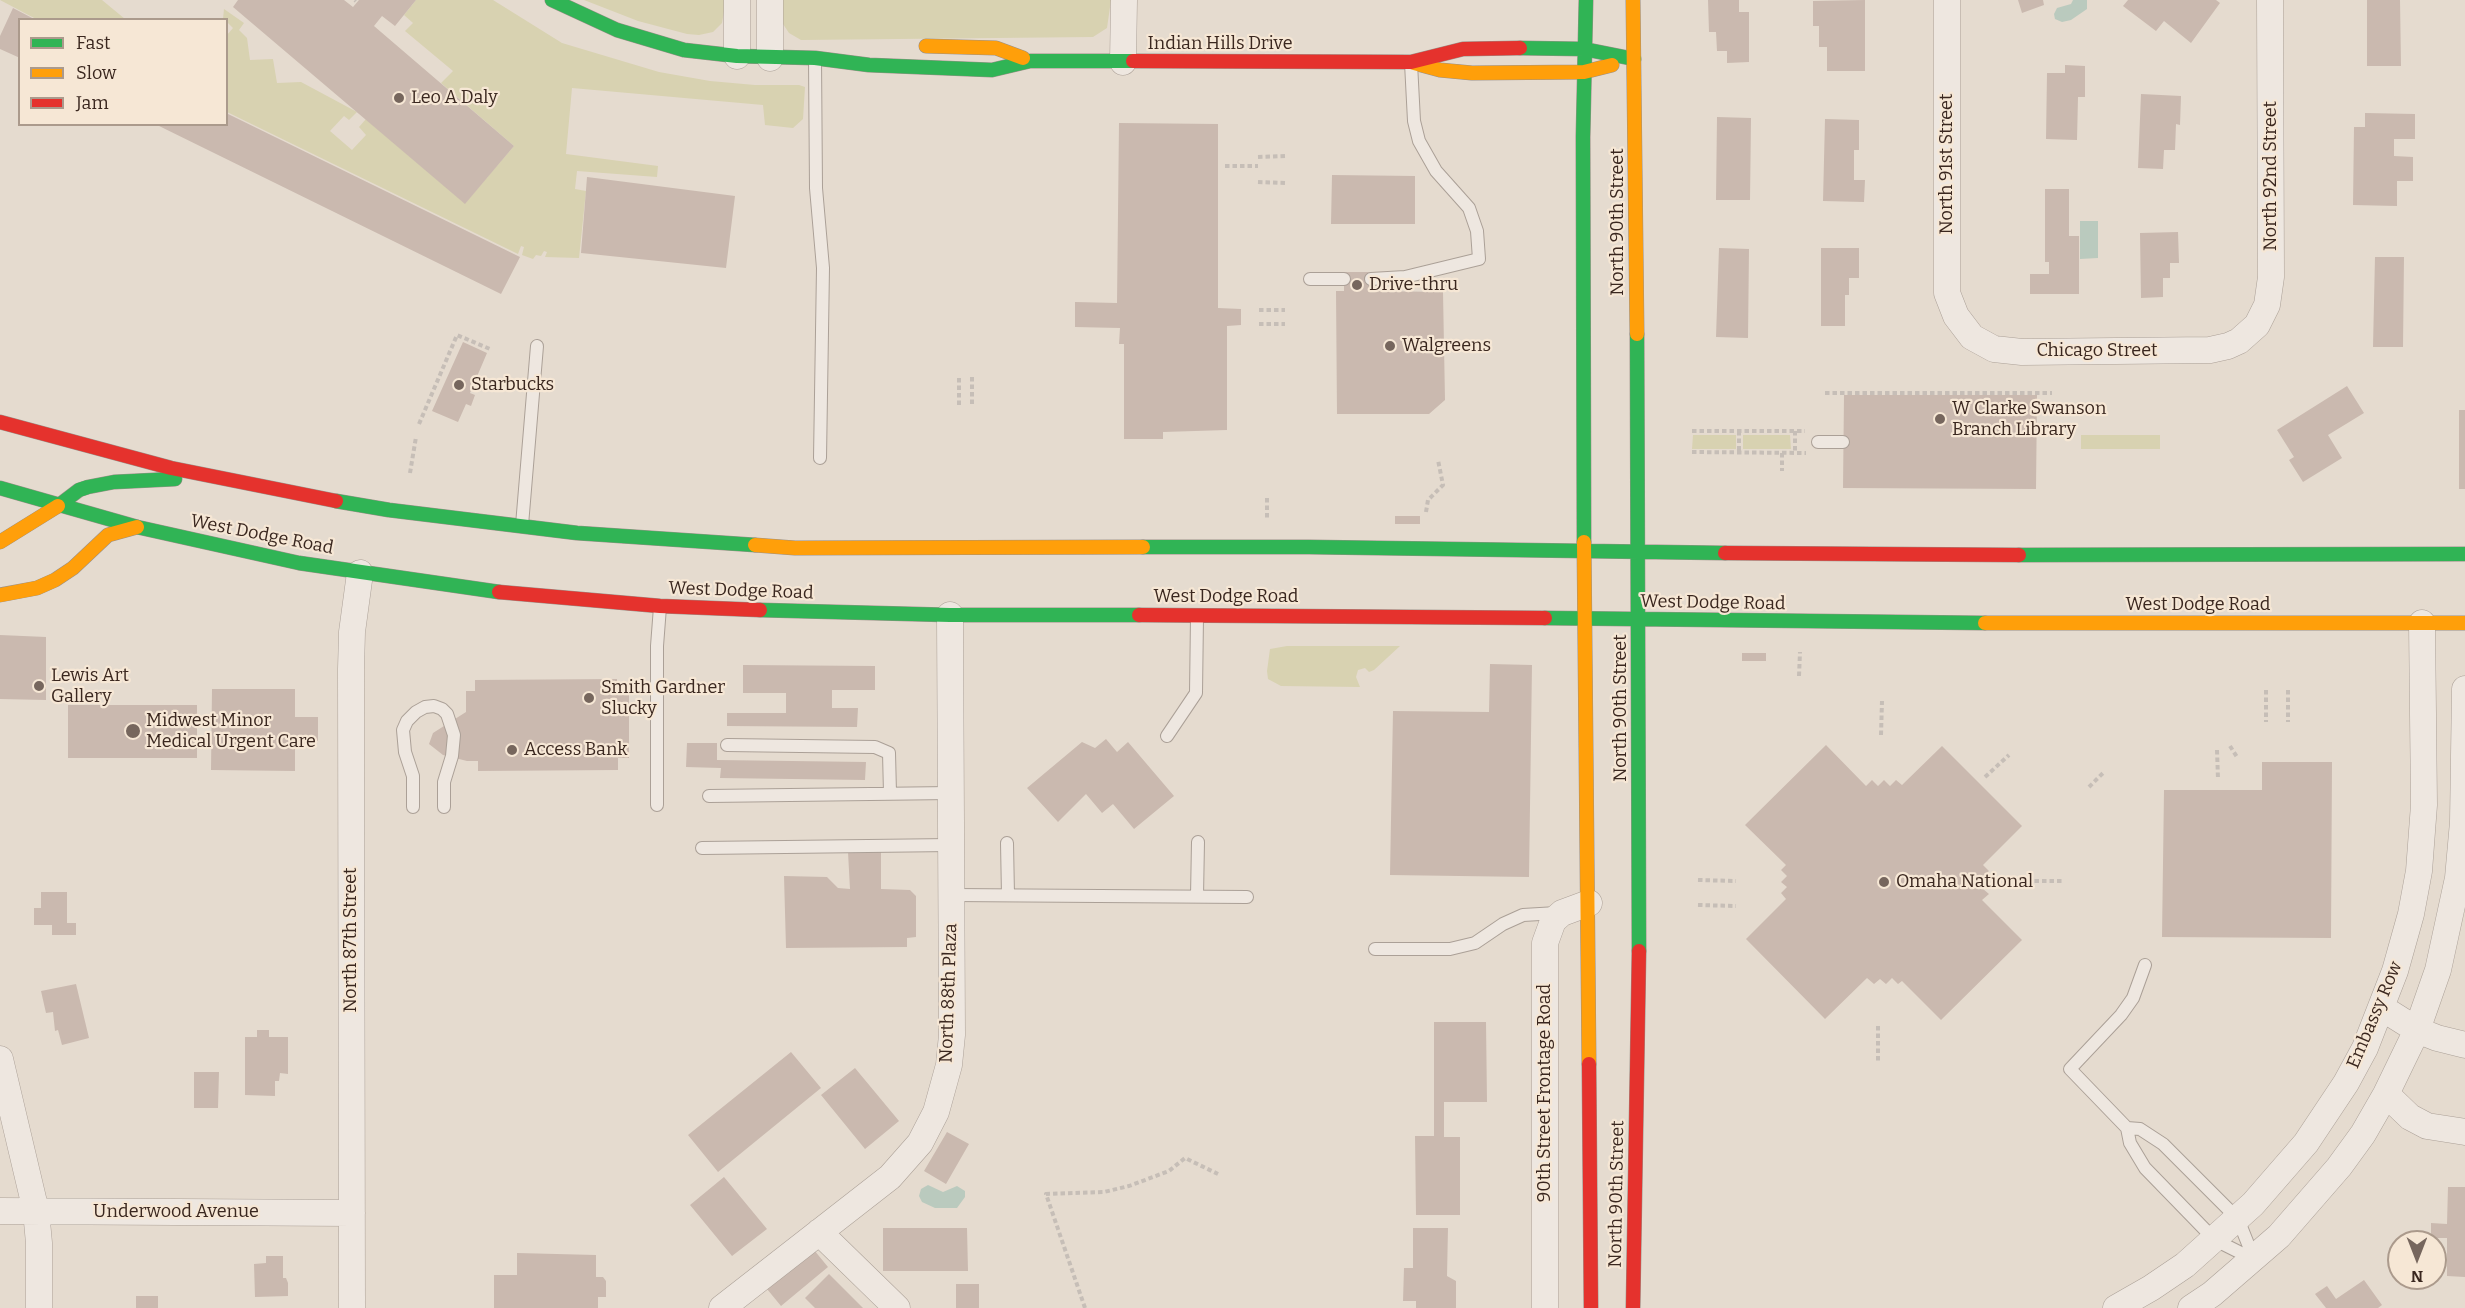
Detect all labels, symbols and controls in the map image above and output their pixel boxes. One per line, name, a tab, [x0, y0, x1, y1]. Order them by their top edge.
legend	[18, 18, 228, 126]
text: Fast	[76, 32, 111, 54]
street label: Indian Hills Drive	[1148, 33, 1292, 55]
text: Slow	[76, 62, 116, 84]
place label: Leo A Daly	[411, 87, 498, 109]
marker: Leo A Daly	[392, 91, 406, 105]
text: Jam	[76, 92, 109, 114]
street label: North 91st Street	[1936, 94, 1958, 234]
street label: North 92nd Street	[2260, 101, 2282, 251]
street label: North 90th Street	[1607, 148, 1629, 296]
place label: Drive-thru	[1369, 274, 1458, 296]
marker: Drive-thru	[1350, 278, 1364, 292]
place label: Walgreens	[1402, 335, 1491, 357]
marker: Walgreens	[1383, 339, 1397, 353]
street label: Chicago Street	[2037, 340, 2157, 362]
place label: Starbucks	[471, 374, 554, 396]
marker: Starbucks	[452, 378, 466, 392]
place label: W Clarke Swanson Branch Library	[1952, 398, 2106, 440]
marker: W Clarke Swanson Branch Library	[1933, 412, 1947, 426]
street label: West Dodge Road	[189, 511, 335, 559]
street label: West Dodge Road	[668, 578, 814, 604]
street label: West Dodge Road	[1153, 586, 1299, 608]
street label: West Dodge Road	[1640, 591, 1786, 615]
street label: West Dodge Road	[2125, 594, 2271, 616]
street label: North 90th Street	[1610, 634, 1632, 782]
place label: Lewis Art Gallery	[51, 665, 129, 708]
place label: Smith Gardner Slucky	[601, 677, 725, 720]
marker: Lewis Art Gallery	[32, 679, 46, 693]
marker: Smith Gardner Slucky	[582, 691, 596, 705]
place label: Midwest Minor Medical Urgent Care	[146, 710, 316, 752]
marker: Midwest Minor Medical Urgent Care	[124, 722, 142, 740]
place label: Access Bank	[524, 739, 627, 761]
marker: Access Bank	[505, 743, 519, 757]
street label: North 87th Street	[340, 867, 362, 1013]
place label: Omaha National	[1896, 871, 2033, 893]
marker: Omaha National	[1877, 875, 1891, 889]
street label: North 88th Plaza	[936, 923, 962, 1063]
street label: Embassy Row	[2343, 958, 2407, 1072]
street label: 90th Street Frontage Road	[1534, 984, 1556, 1202]
street label: North 90th Street	[1605, 1120, 1629, 1268]
street label: Underwood Avenue	[93, 1201, 259, 1223]
north arrow	[2387, 1230, 2447, 1290]
text: N	[2411, 1267, 2423, 1286]

